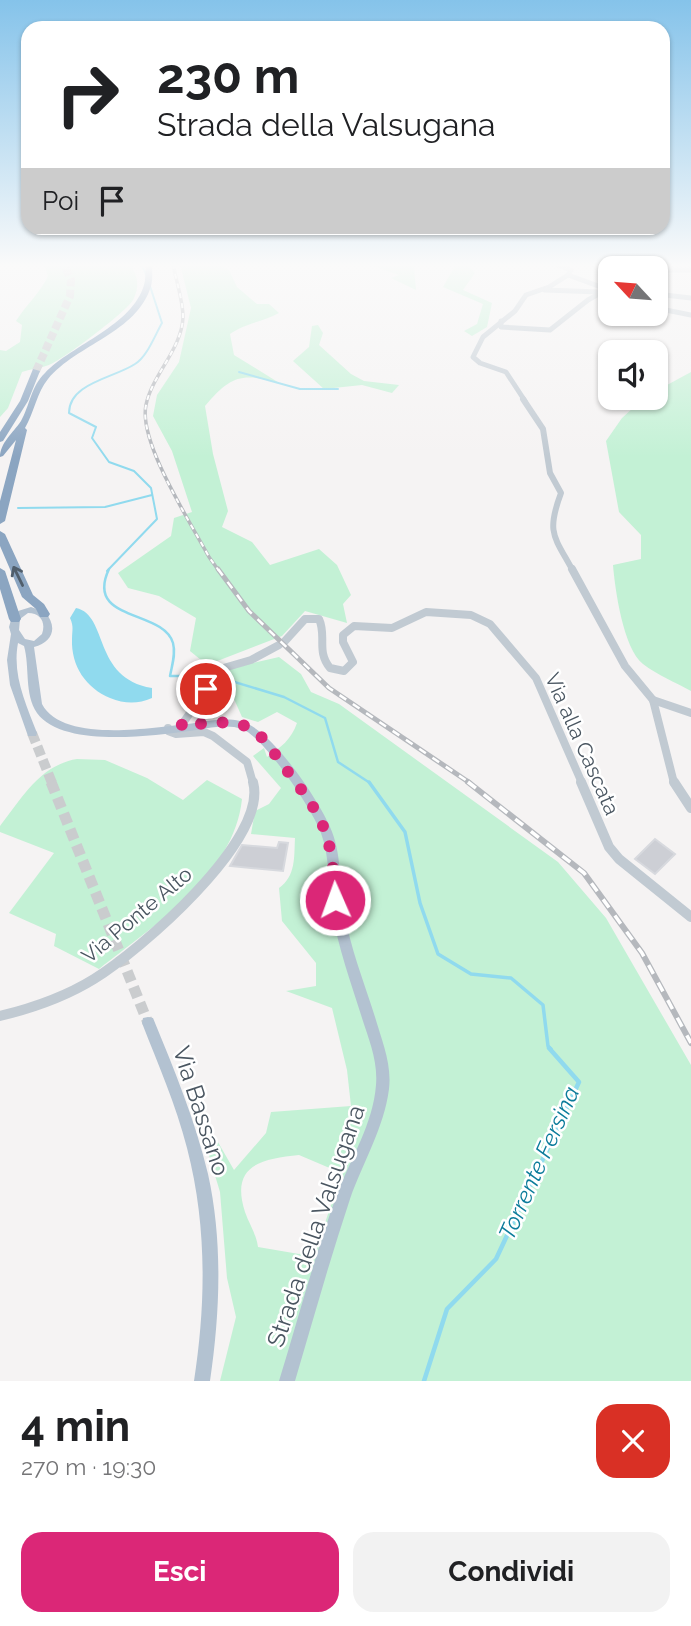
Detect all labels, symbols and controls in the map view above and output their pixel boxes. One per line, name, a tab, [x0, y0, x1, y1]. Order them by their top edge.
text: 230 m	[157, 47, 299, 104]
icon: right	[42, 49, 133, 140]
text: Strada della Valsugana	[157, 106, 496, 143]
icon: arrive	[93, 182, 131, 220]
text: Poi	[42, 186, 79, 216]
north arrow	[598, 256, 668, 326]
map controls	[598, 256, 668, 410]
button: sound	[598, 340, 668, 410]
one-way arrow	[11, 566, 25, 587]
pin	[176, 659, 236, 719]
street label: Via alla Cascata	[540, 669, 625, 819]
icon: arrive	[187, 670, 225, 708]
street label: Via Ponte Alto	[76, 861, 197, 968]
position arrow	[298, 863, 372, 937]
street label: Via Bassano	[167, 1042, 236, 1179]
water label: Torrente Fersina	[493, 1082, 584, 1244]
street label: Strada della Valsugana	[260, 1101, 371, 1351]
text: 4 min	[21, 1402, 130, 1451]
button: close	[596, 1404, 670, 1478]
text: 270 m · 19:30	[21, 1453, 156, 1480]
button: Esci	[21, 1532, 339, 1612]
button: Condividi	[353, 1532, 670, 1612]

